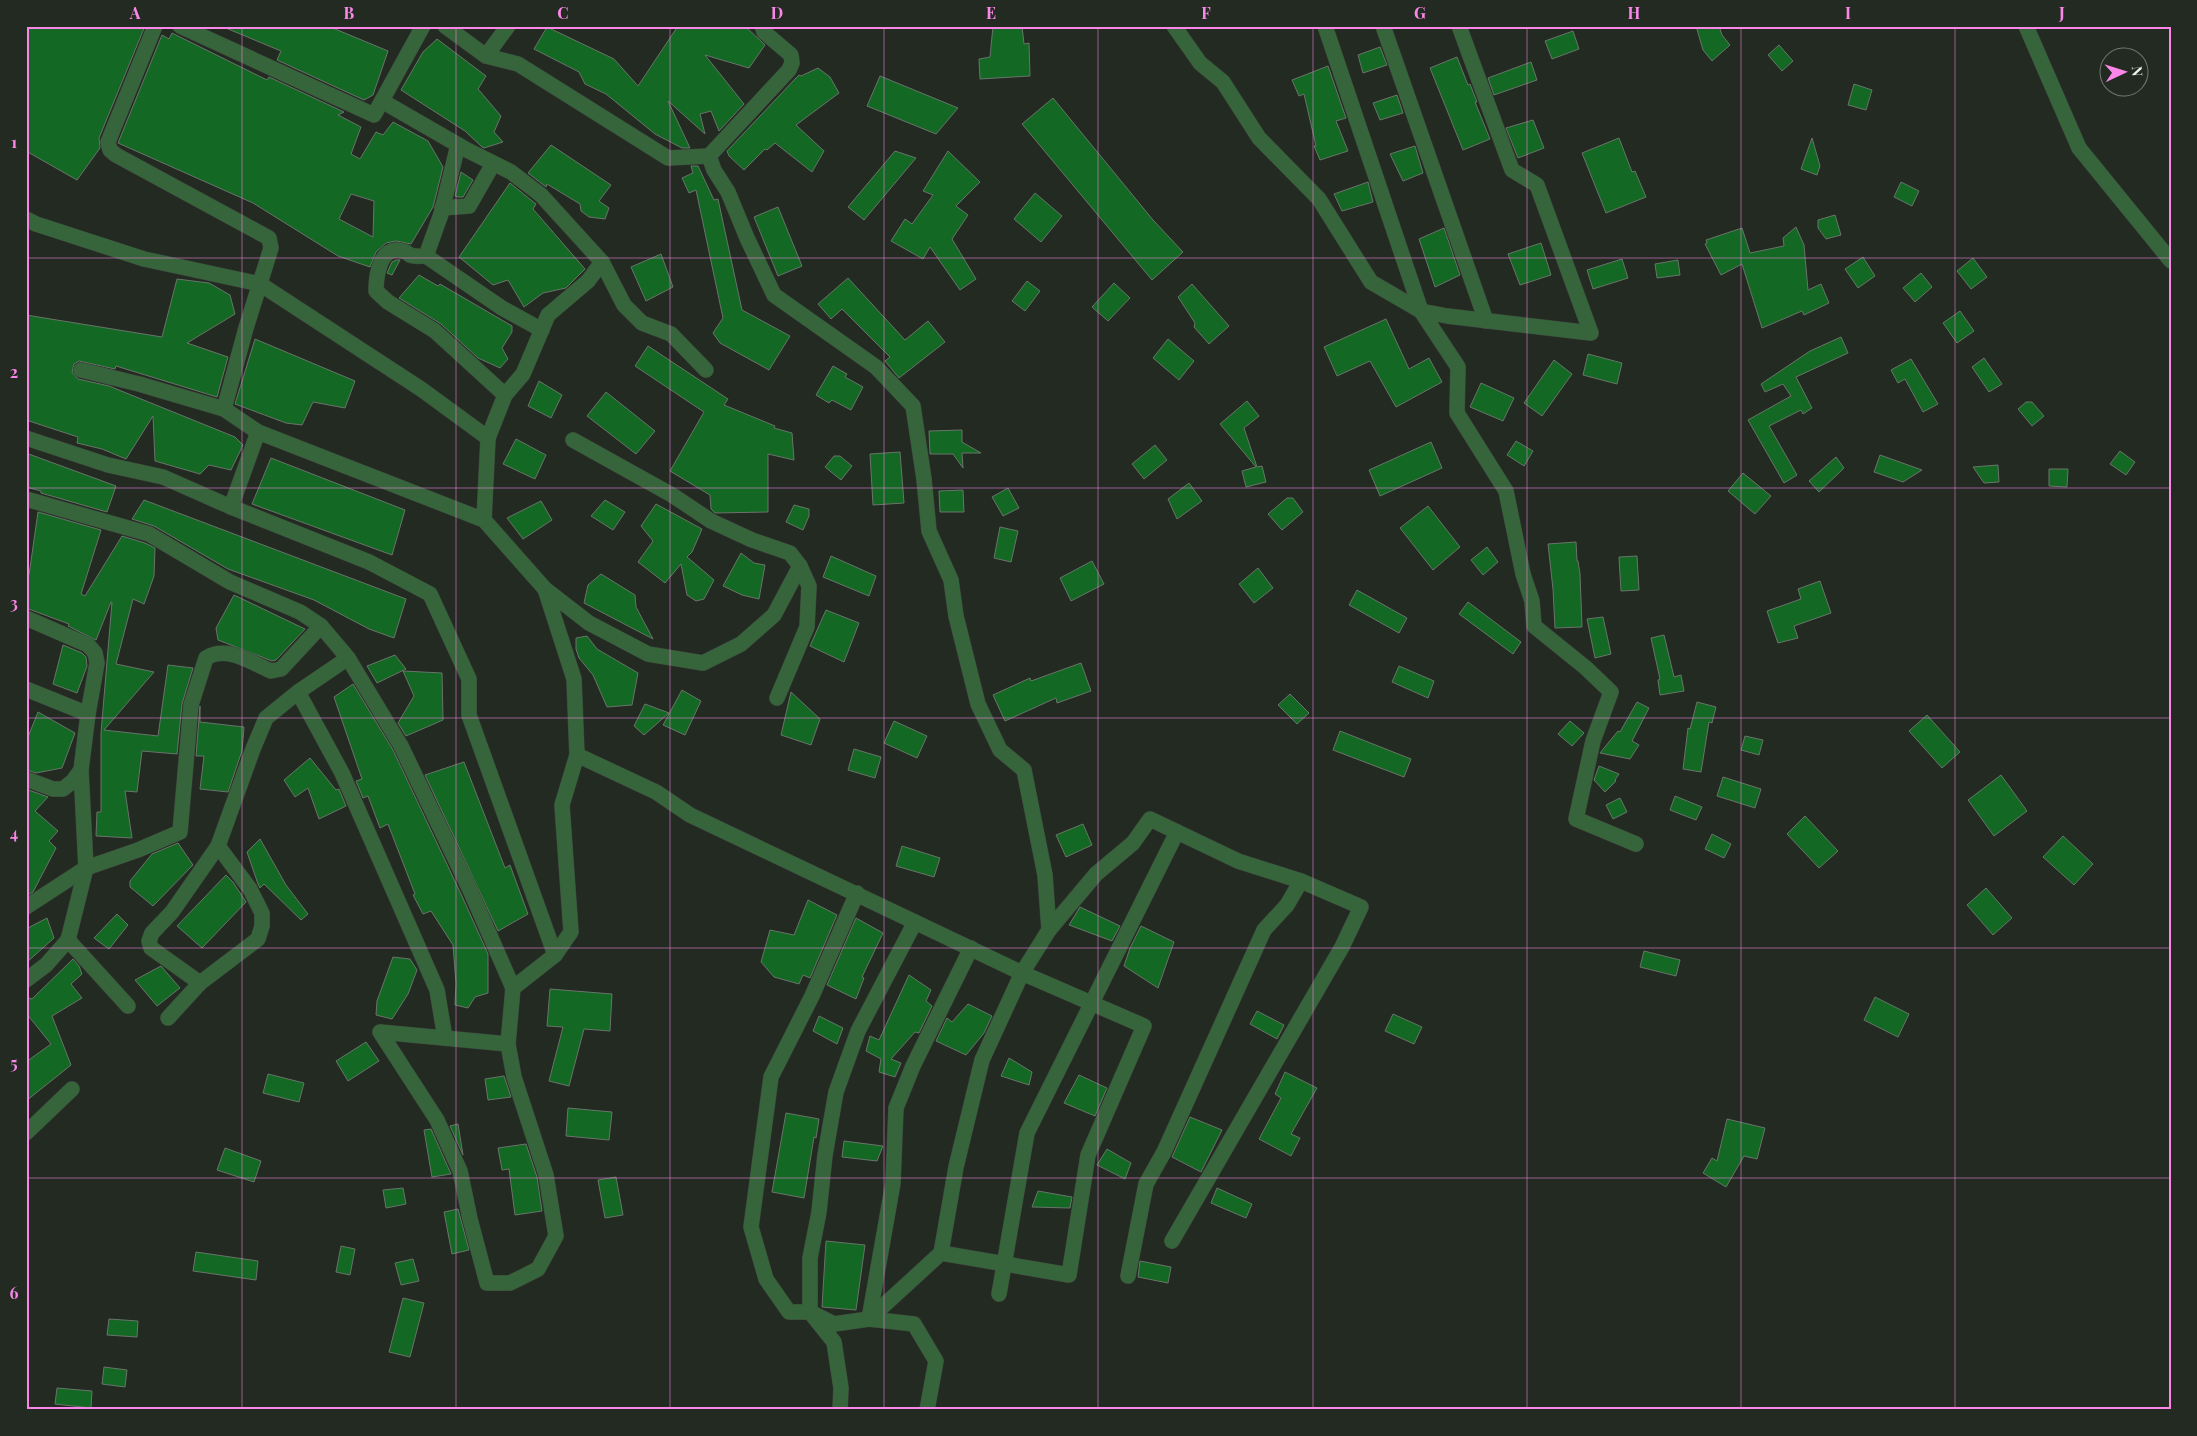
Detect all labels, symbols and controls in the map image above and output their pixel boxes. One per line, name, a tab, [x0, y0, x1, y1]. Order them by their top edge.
text: A	[129, 2, 141, 23]
text: B	[344, 2, 355, 23]
text: C	[557, 2, 569, 23]
text: D	[771, 2, 783, 23]
text: E	[986, 2, 996, 23]
text: F	[1201, 2, 1211, 23]
text: G	[1414, 2, 1426, 23]
text: H	[1628, 2, 1641, 23]
text: I	[1845, 2, 1851, 23]
text: J	[2058, 2, 2065, 23]
north arrow	[2100, 48, 2150, 98]
text: N	[2128, 65, 2147, 77]
text: 1	[11, 131, 17, 152]
text: 2	[10, 361, 18, 382]
text: 3	[10, 592, 18, 613]
text: 4	[10, 822, 18, 843]
text: 5	[10, 1052, 18, 1073]
text: 6	[10, 1282, 19, 1303]

